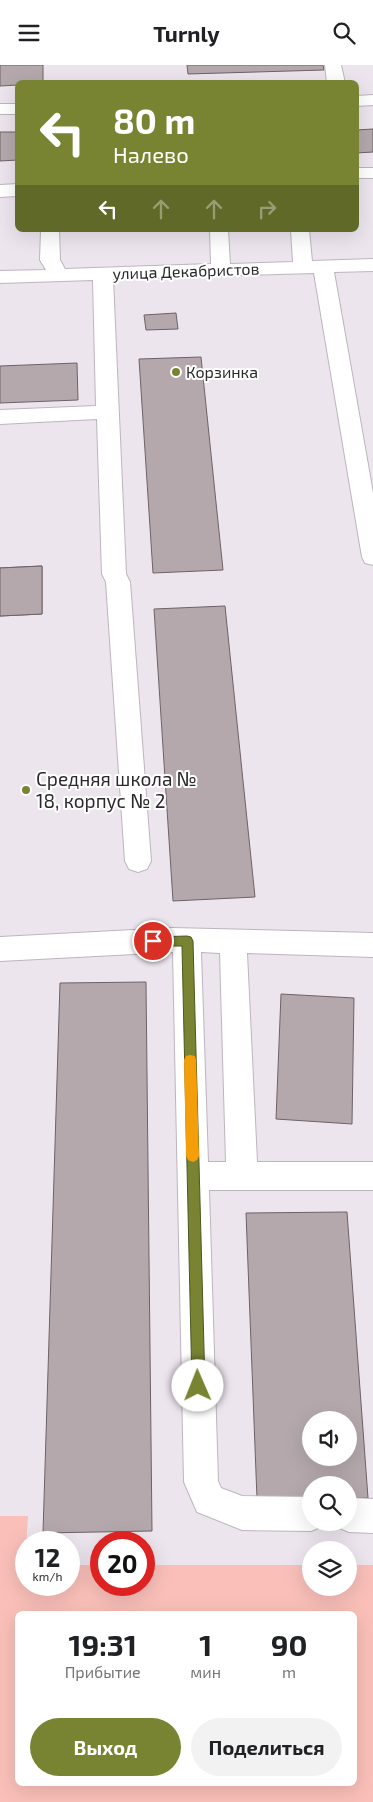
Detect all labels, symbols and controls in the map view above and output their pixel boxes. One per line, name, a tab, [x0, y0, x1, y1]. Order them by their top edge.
icon: menu	[15, 19, 43, 47]
icon: search	[330, 19, 358, 47]
text: Turnly	[153, 20, 220, 46]
text: 80 m	[113, 99, 195, 141]
icon: left	[30, 100, 95, 165]
text: Налево	[113, 141, 189, 167]
icon: left	[94, 195, 122, 223]
icon: ahead	[147, 195, 175, 223]
icon: ahead	[200, 195, 228, 223]
icon: right	[253, 195, 281, 223]
street label: улица Декабристов	[112, 258, 260, 284]
place label: Корзинка	[186, 362, 258, 381]
marker: Корзинка	[170, 366, 182, 378]
place label: Средняя школа № 18, корпус № 2	[36, 767, 197, 813]
marker: Средняя школа № 18, корпус № 2	[20, 784, 32, 796]
pin	[132, 920, 174, 962]
icon: arrive	[139, 927, 167, 955]
position arrow	[171, 1359, 223, 1411]
map controls	[302, 1411, 357, 1596]
button: sound	[302, 1411, 357, 1466]
button: search	[302, 1476, 357, 1531]
speed limit sign: 20	[90, 1531, 155, 1596]
button: layers	[302, 1541, 357, 1596]
text: 12	[35, 1542, 60, 1572]
text: km/h	[33, 1569, 62, 1583]
text: 19:31	[69, 1626, 137, 1662]
text: 1	[199, 1626, 212, 1662]
text: 90	[271, 1626, 307, 1662]
text: Прибытие	[65, 1662, 141, 1681]
text: мин	[190, 1662, 221, 1681]
text: m	[282, 1662, 296, 1681]
button: Выход	[30, 1718, 181, 1776]
button: Поделиться	[191, 1718, 342, 1776]

